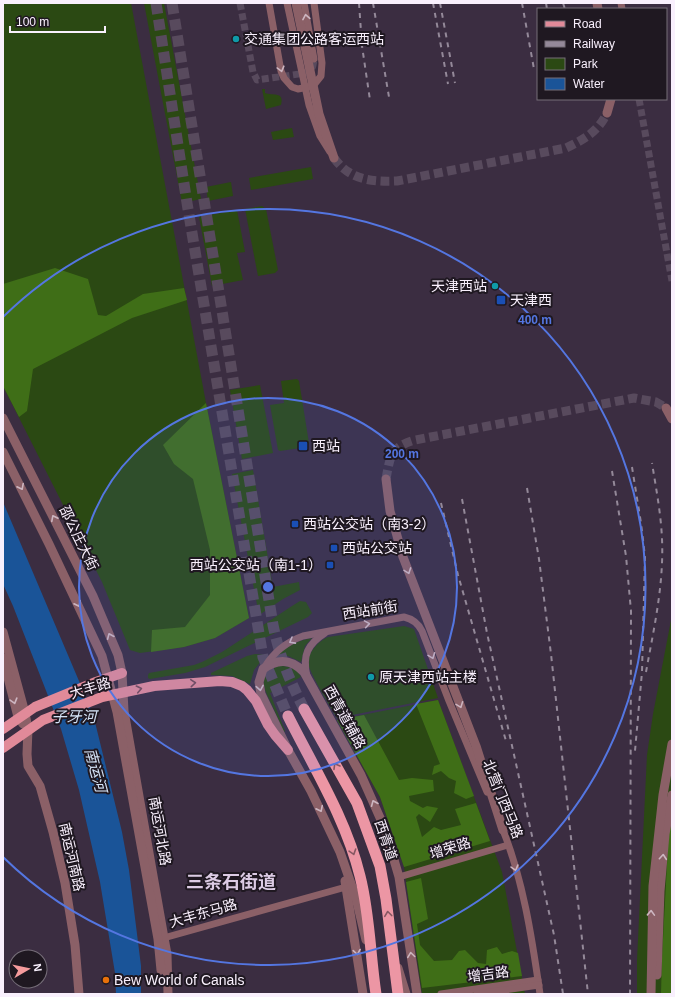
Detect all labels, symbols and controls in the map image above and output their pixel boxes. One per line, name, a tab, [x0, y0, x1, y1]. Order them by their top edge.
scale bar	[10, 8, 105, 34]
legend	[537, 8, 667, 100]
one-way arrow	[303, 14, 311, 20]
text: 100 m	[16, 15, 49, 29]
text: Road	[573, 17, 602, 31]
place label: 交通集团公路客运西站	[244, 31, 384, 47]
marker: 交通集团公路客运西站	[231, 34, 241, 44]
text: Railway	[573, 37, 615, 51]
text: Park	[573, 57, 599, 71]
one-way arrow	[276, 65, 285, 72]
text: Water	[573, 77, 605, 91]
place label: 天津西站	[431, 278, 487, 294]
marker: 天津西站	[490, 281, 500, 291]
place label: 天津西	[510, 292, 552, 308]
marker: 天津西	[495, 294, 507, 306]
text: 400 m	[518, 313, 552, 327]
place label: 西站	[312, 438, 340, 454]
marker: 西站	[297, 440, 309, 452]
text: 200 m	[385, 447, 419, 461]
one-way arrow	[16, 483, 23, 490]
street label: 邵公庄大街	[56, 503, 102, 573]
one-way arrow	[51, 515, 59, 523]
place label: 西站公交站（南3-2）	[303, 516, 435, 532]
marker: 西站公交站（南3-2）	[290, 519, 300, 529]
place label: 西站公交站	[342, 540, 412, 556]
marker: 西站公交站	[329, 543, 339, 553]
place label: 西站公交站（南1-1）	[190, 557, 322, 573]
marker: 西站公交站（南1-1）	[325, 560, 335, 570]
one-way arrow	[404, 567, 412, 574]
centre of rings	[261, 580, 275, 594]
street label: 西站前街	[341, 598, 399, 622]
one-way arrow	[73, 599, 81, 607]
one-way arrow	[364, 620, 370, 628]
one-way arrow	[107, 632, 115, 639]
one-way arrow	[289, 636, 296, 644]
one-way arrow	[427, 653, 435, 660]
place label: 原天津西站主楼	[379, 669, 477, 685]
marker: 原天津西站主楼	[366, 672, 376, 682]
street label: 大丰路	[68, 674, 112, 702]
one-way arrow	[190, 679, 196, 688]
street label: 西青道辅路	[321, 683, 369, 751]
one-way arrow	[136, 685, 142, 694]
one-way arrow	[255, 685, 264, 691]
one-way arrow	[9, 698, 18, 705]
one-way arrow	[455, 702, 463, 709]
water label: 子牙河	[51, 708, 99, 725]
water label: 南运河	[82, 746, 111, 797]
street label: 北营门西马路	[480, 757, 526, 841]
one-way arrow	[333, 763, 341, 770]
street label: 南运河北路	[146, 795, 174, 867]
one-way arrow	[370, 799, 378, 806]
one-way arrow	[315, 805, 323, 812]
street label: 西青道	[372, 818, 400, 862]
street label: 南运河南路	[56, 821, 88, 893]
street label: 增荣路	[428, 834, 472, 862]
one-way arrow	[348, 848, 357, 855]
one-way arrow	[658, 854, 667, 860]
one-way arrow	[510, 864, 519, 871]
district label: 三条石街道	[186, 872, 276, 892]
street label: 大丰东马路	[167, 896, 239, 930]
one-way arrow	[647, 910, 656, 916]
one-way arrow	[384, 911, 393, 917]
north arrow	[8, 949, 48, 989]
one-way arrow	[352, 949, 361, 955]
one-way arrow	[407, 952, 416, 958]
text: N	[31, 963, 44, 972]
street label: 增吉路	[466, 963, 510, 985]
place label: Bew World of Canals	[114, 972, 244, 988]
marker: Bew World of Canals	[101, 975, 111, 985]

